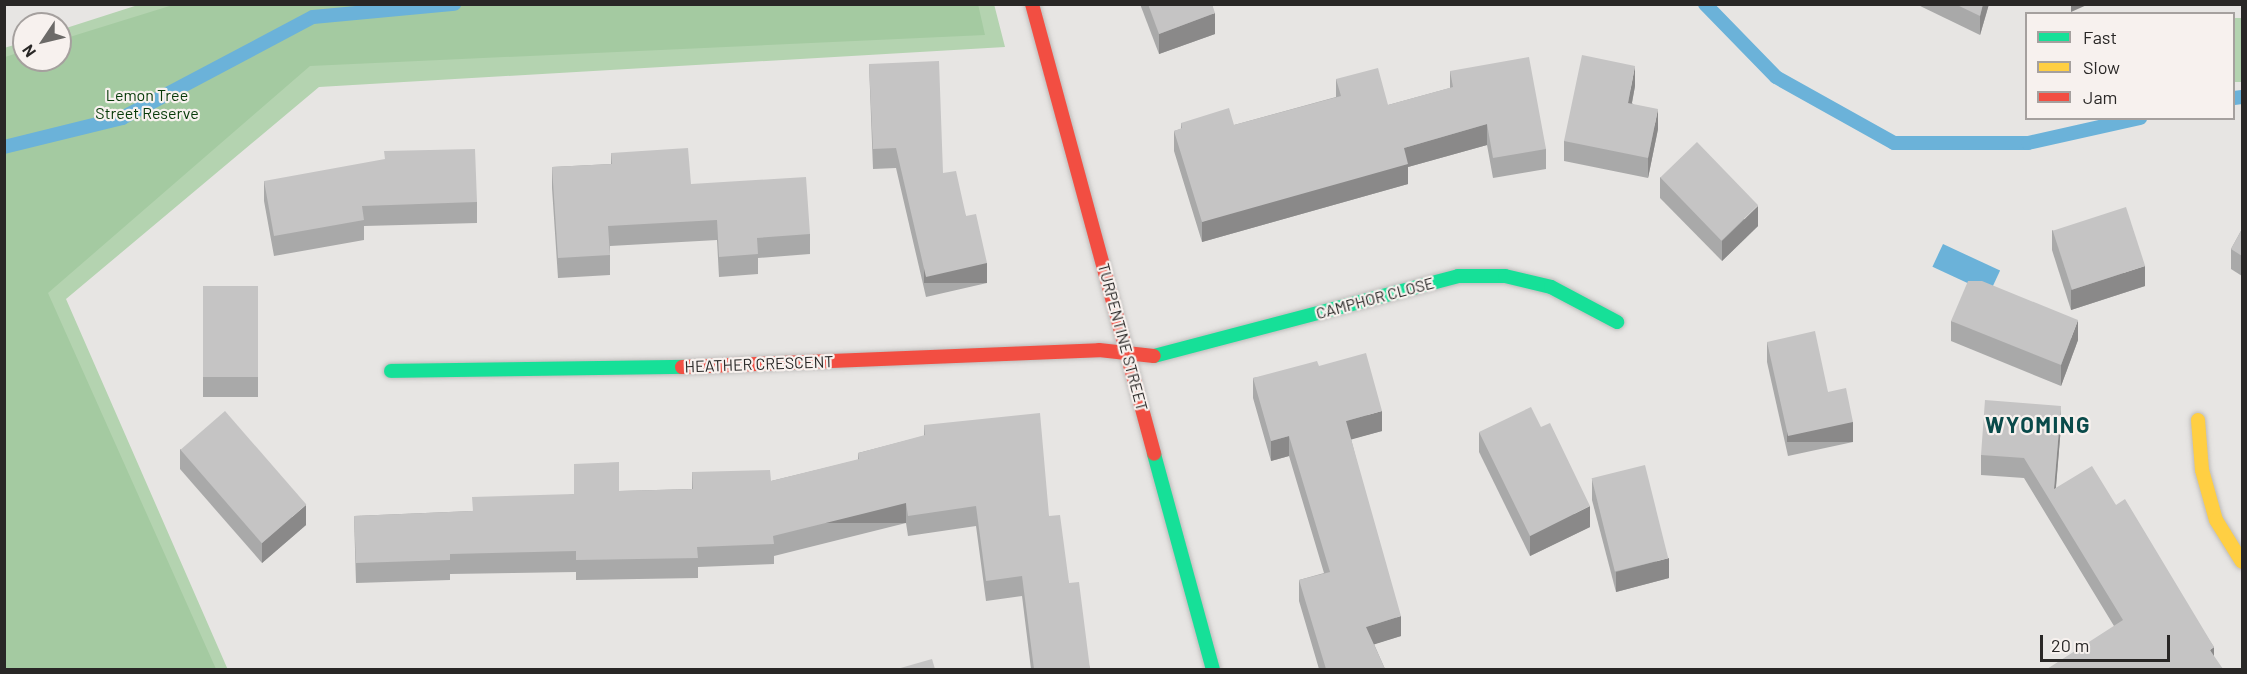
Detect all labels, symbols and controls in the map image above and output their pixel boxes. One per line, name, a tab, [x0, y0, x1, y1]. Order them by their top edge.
north arrow	[12, 12, 72, 72]
legend	[2025, 12, 2235, 120]
text: Fast	[2083, 26, 2117, 48]
text: N	[18, 42, 39, 61]
text: Slow	[2083, 56, 2120, 78]
park label: Lemon Tree Street Reserve	[95, 85, 199, 123]
text: Jam	[2083, 86, 2117, 108]
street label: TURPENTINE STREET	[1094, 261, 1152, 413]
street label: CAMPHOR CLOSE	[1314, 273, 1436, 323]
street label: HEATHER CRESCENT	[684, 352, 834, 376]
district label: WYOMING	[1985, 412, 2091, 438]
scale bar	[2043, 623, 2174, 661]
text: 20 m	[2051, 634, 2089, 656]

